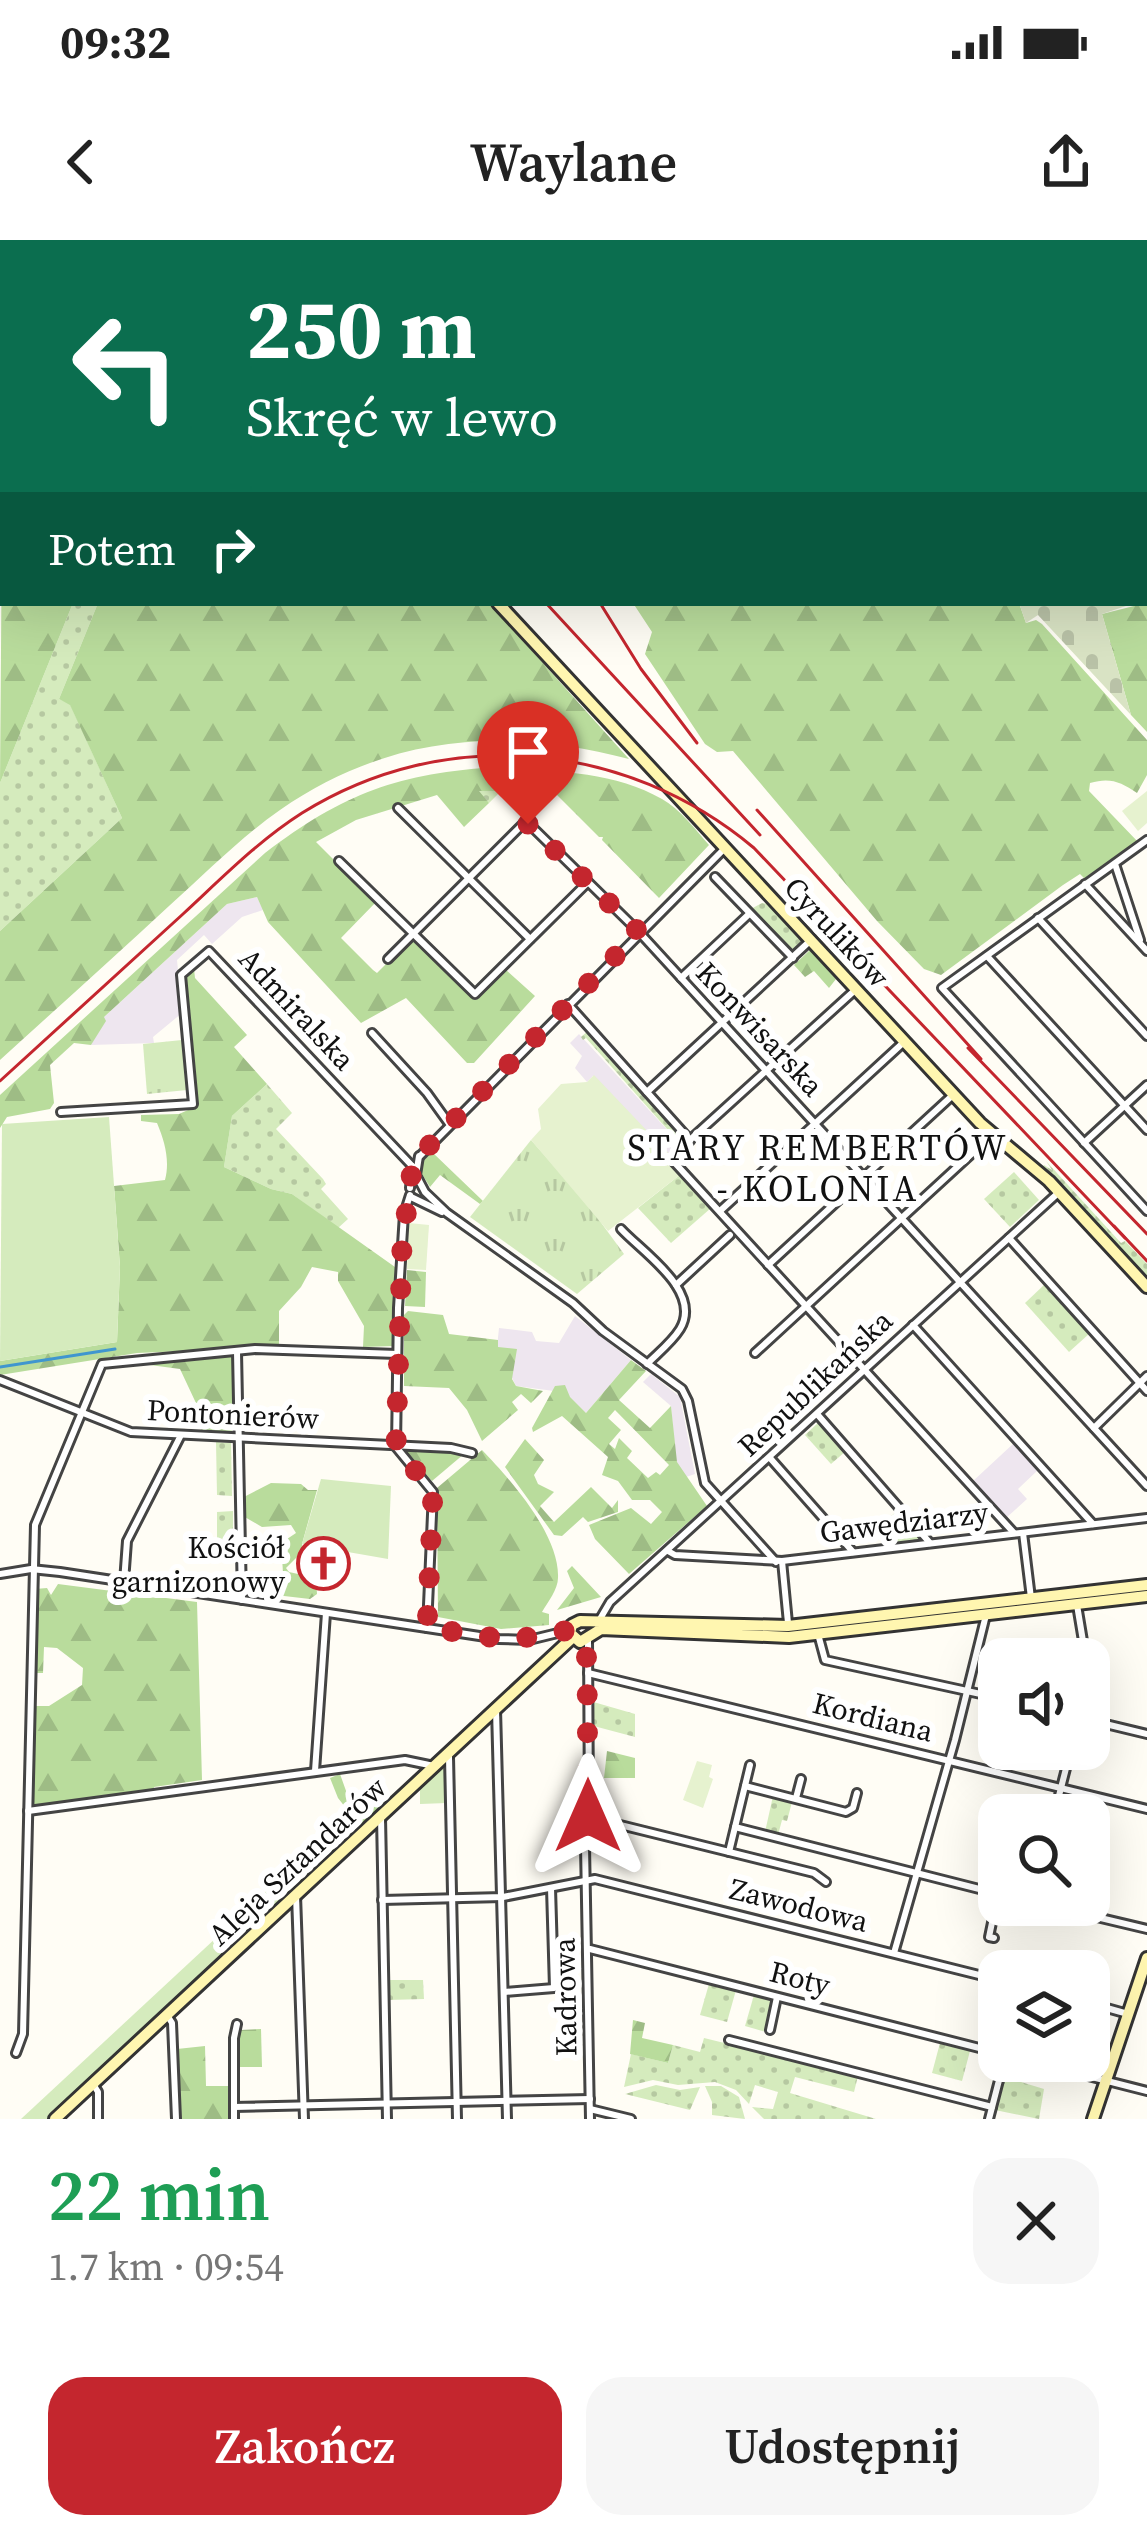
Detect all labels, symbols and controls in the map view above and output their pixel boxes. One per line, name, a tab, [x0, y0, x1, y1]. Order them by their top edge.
text: 09:32	[60, 11, 171, 73]
text: Waylane	[470, 125, 677, 199]
icon: back	[48, 129, 114, 195]
icon: share	[1033, 129, 1099, 195]
text: 250 m	[246, 271, 477, 386]
icon: left	[48, 288, 204, 444]
text: Skręć w lewo	[246, 380, 558, 454]
icon: right	[200, 516, 266, 582]
text: Potem	[48, 518, 176, 580]
pin	[477, 701, 579, 824]
icon: arrive	[495, 719, 561, 785]
street label: Cyrulików	[775, 868, 899, 996]
street label: Admiralska	[230, 939, 365, 1080]
street label: Konwisarska	[687, 953, 833, 1106]
district label: STARY REMBERTÓW - KOLONIA	[627, 1123, 1009, 1213]
street label: Republikańska	[729, 1300, 902, 1465]
street label: Pontonierów	[146, 1389, 320, 1439]
street label: Gawędziarzy	[818, 1491, 991, 1553]
place label: Kościół garnizonowy	[112, 1527, 286, 1602]
church icon: Kościół garnizonowy	[296, 1536, 352, 1592]
map controls	[978, 1638, 1110, 2082]
button: sound	[978, 1638, 1110, 1770]
street label: Kordiana	[808, 1682, 938, 1752]
position arrow	[525, 1753, 651, 1879]
street label: Aleja Sztandarów	[199, 1767, 395, 1955]
button: search	[978, 1794, 1110, 1926]
street label: Zawodowa	[726, 1868, 873, 1942]
street label: Kadrowa	[543, 1937, 587, 2057]
button: layers	[978, 1950, 1110, 2082]
street label: Roty	[766, 1951, 835, 2005]
text: 22 min	[48, 2145, 270, 2244]
button: close	[973, 2158, 1099, 2284]
text: 1.7 km · 09:54	[48, 2240, 284, 2293]
button: Zakończ	[48, 2377, 562, 2515]
button: Udostępnij	[586, 2377, 1099, 2515]

